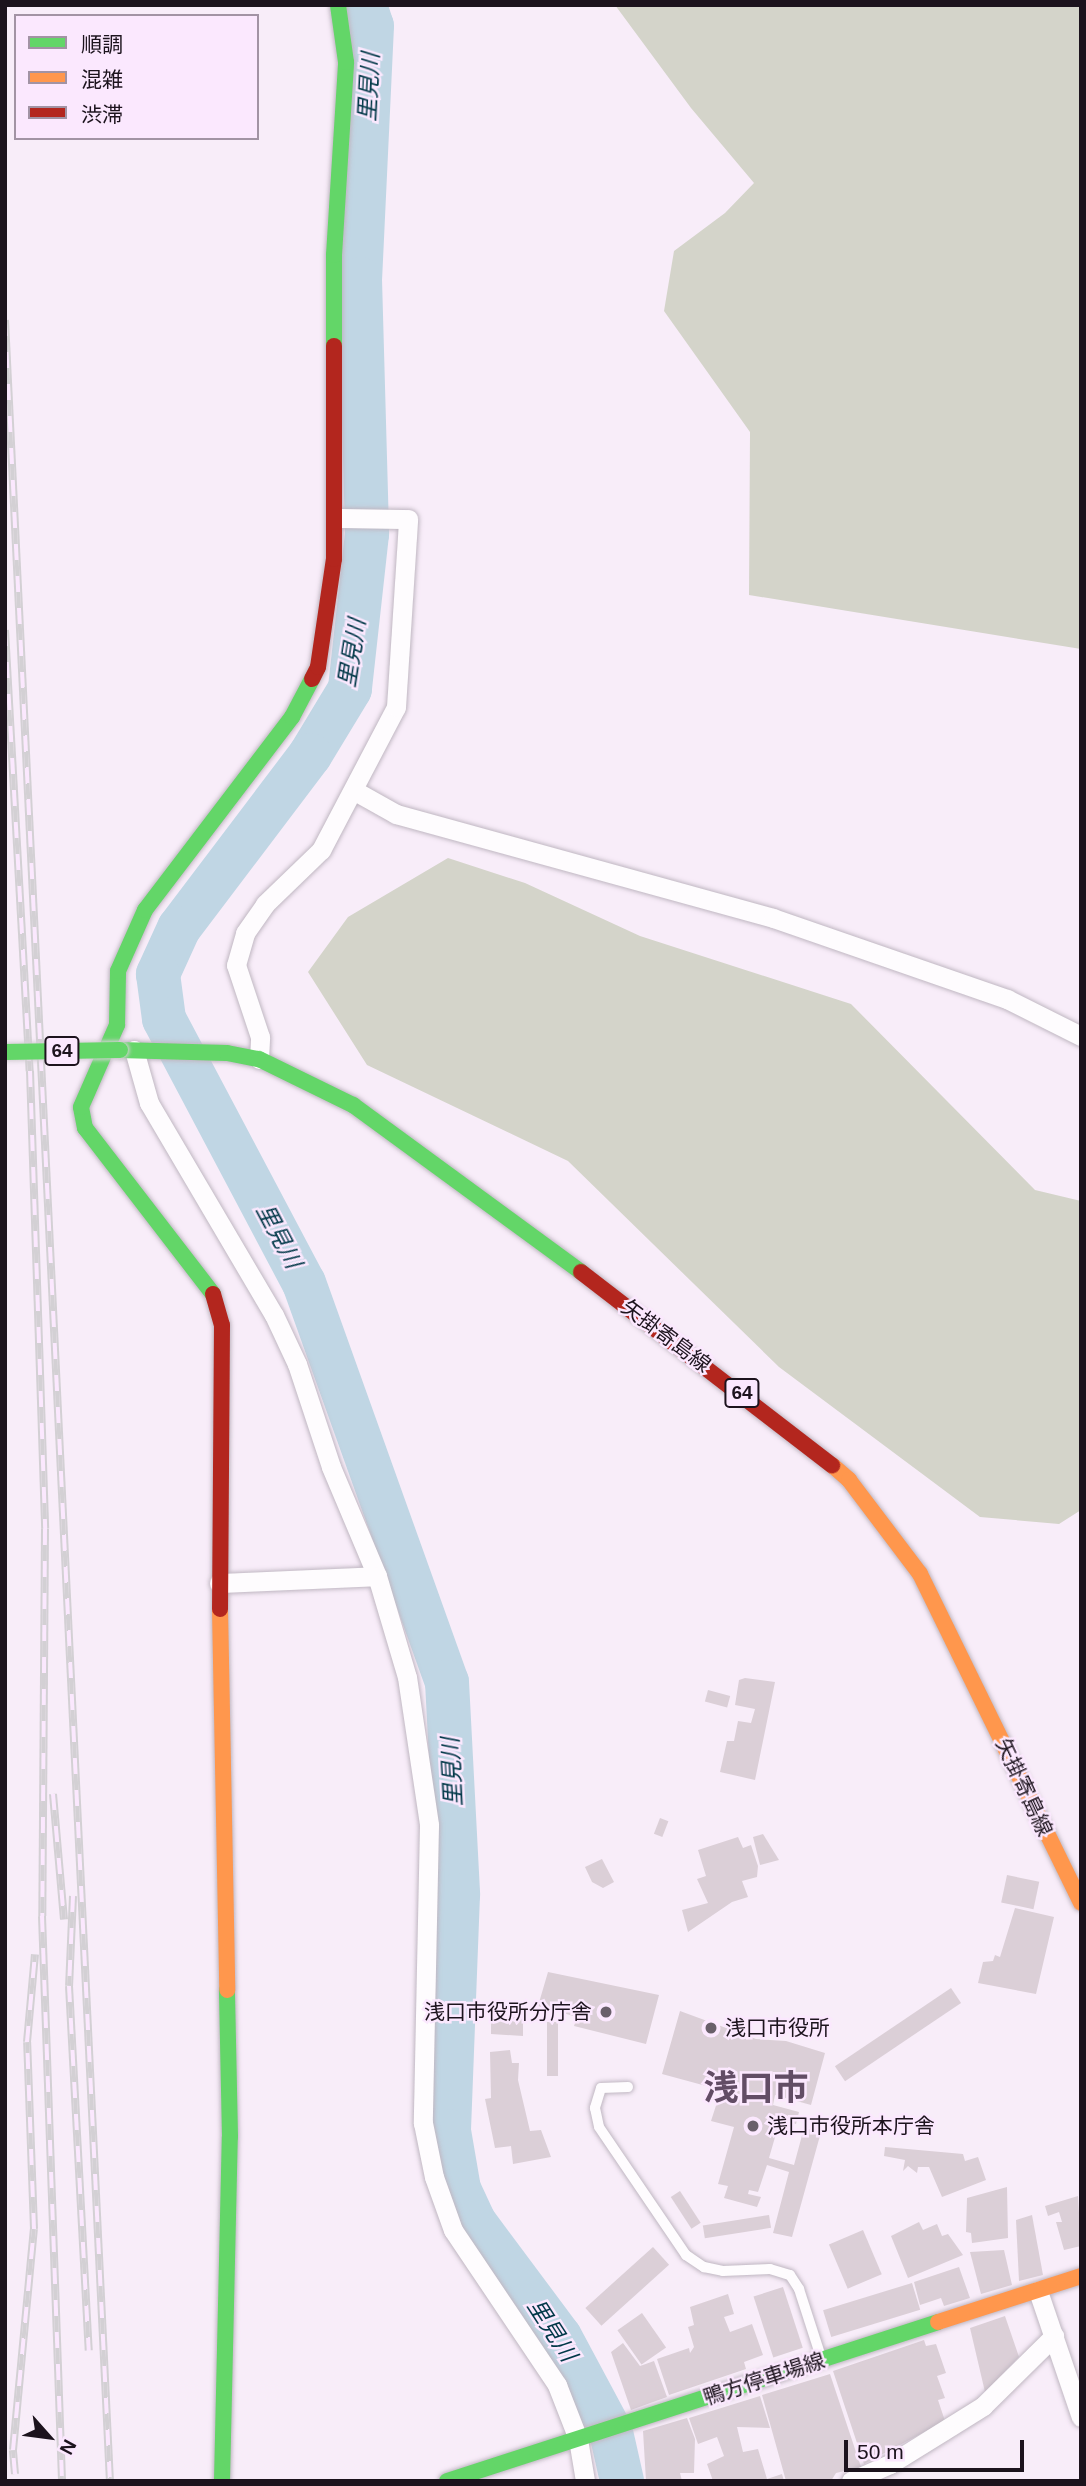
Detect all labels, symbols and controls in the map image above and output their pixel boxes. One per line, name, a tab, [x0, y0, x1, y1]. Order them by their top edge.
legend	[14, 14, 259, 140]
text: 順調	[81, 33, 123, 56]
water label: 里見川	[353, 52, 385, 122]
text: 混雑	[81, 68, 123, 91]
text: 渋滞	[81, 103, 123, 126]
water label: 里見川	[333, 617, 371, 689]
road number: 64	[43, 1036, 81, 1066]
water label: 里見川	[251, 1199, 307, 1273]
street label: 矢掛寄島線	[616, 1294, 716, 1378]
road number: 64	[723, 1378, 761, 1408]
street label: 矢掛寄島線	[990, 1734, 1058, 1840]
water label: 里見川	[436, 1737, 468, 1807]
place label: 浅口市役所分庁舎	[424, 1999, 592, 2025]
marker: 浅口市役所分庁舎	[598, 2004, 614, 2020]
place label: 浅口市役所	[725, 2015, 830, 2041]
marker: 浅口市役所	[703, 2020, 719, 2036]
district label: 浅口市	[704, 2067, 808, 2109]
place label: 浅口市役所本庁舎	[767, 2113, 935, 2139]
marker: 浅口市役所本庁舎	[745, 2118, 761, 2134]
water label: 里見川	[522, 2294, 582, 2366]
street label: 鴨方停車場線	[700, 2348, 828, 2410]
north arrow	[14, 2402, 84, 2472]
scale bar	[848, 2426, 1028, 2470]
text: N	[55, 2436, 80, 2458]
text: 50 m	[857, 2440, 904, 2463]

